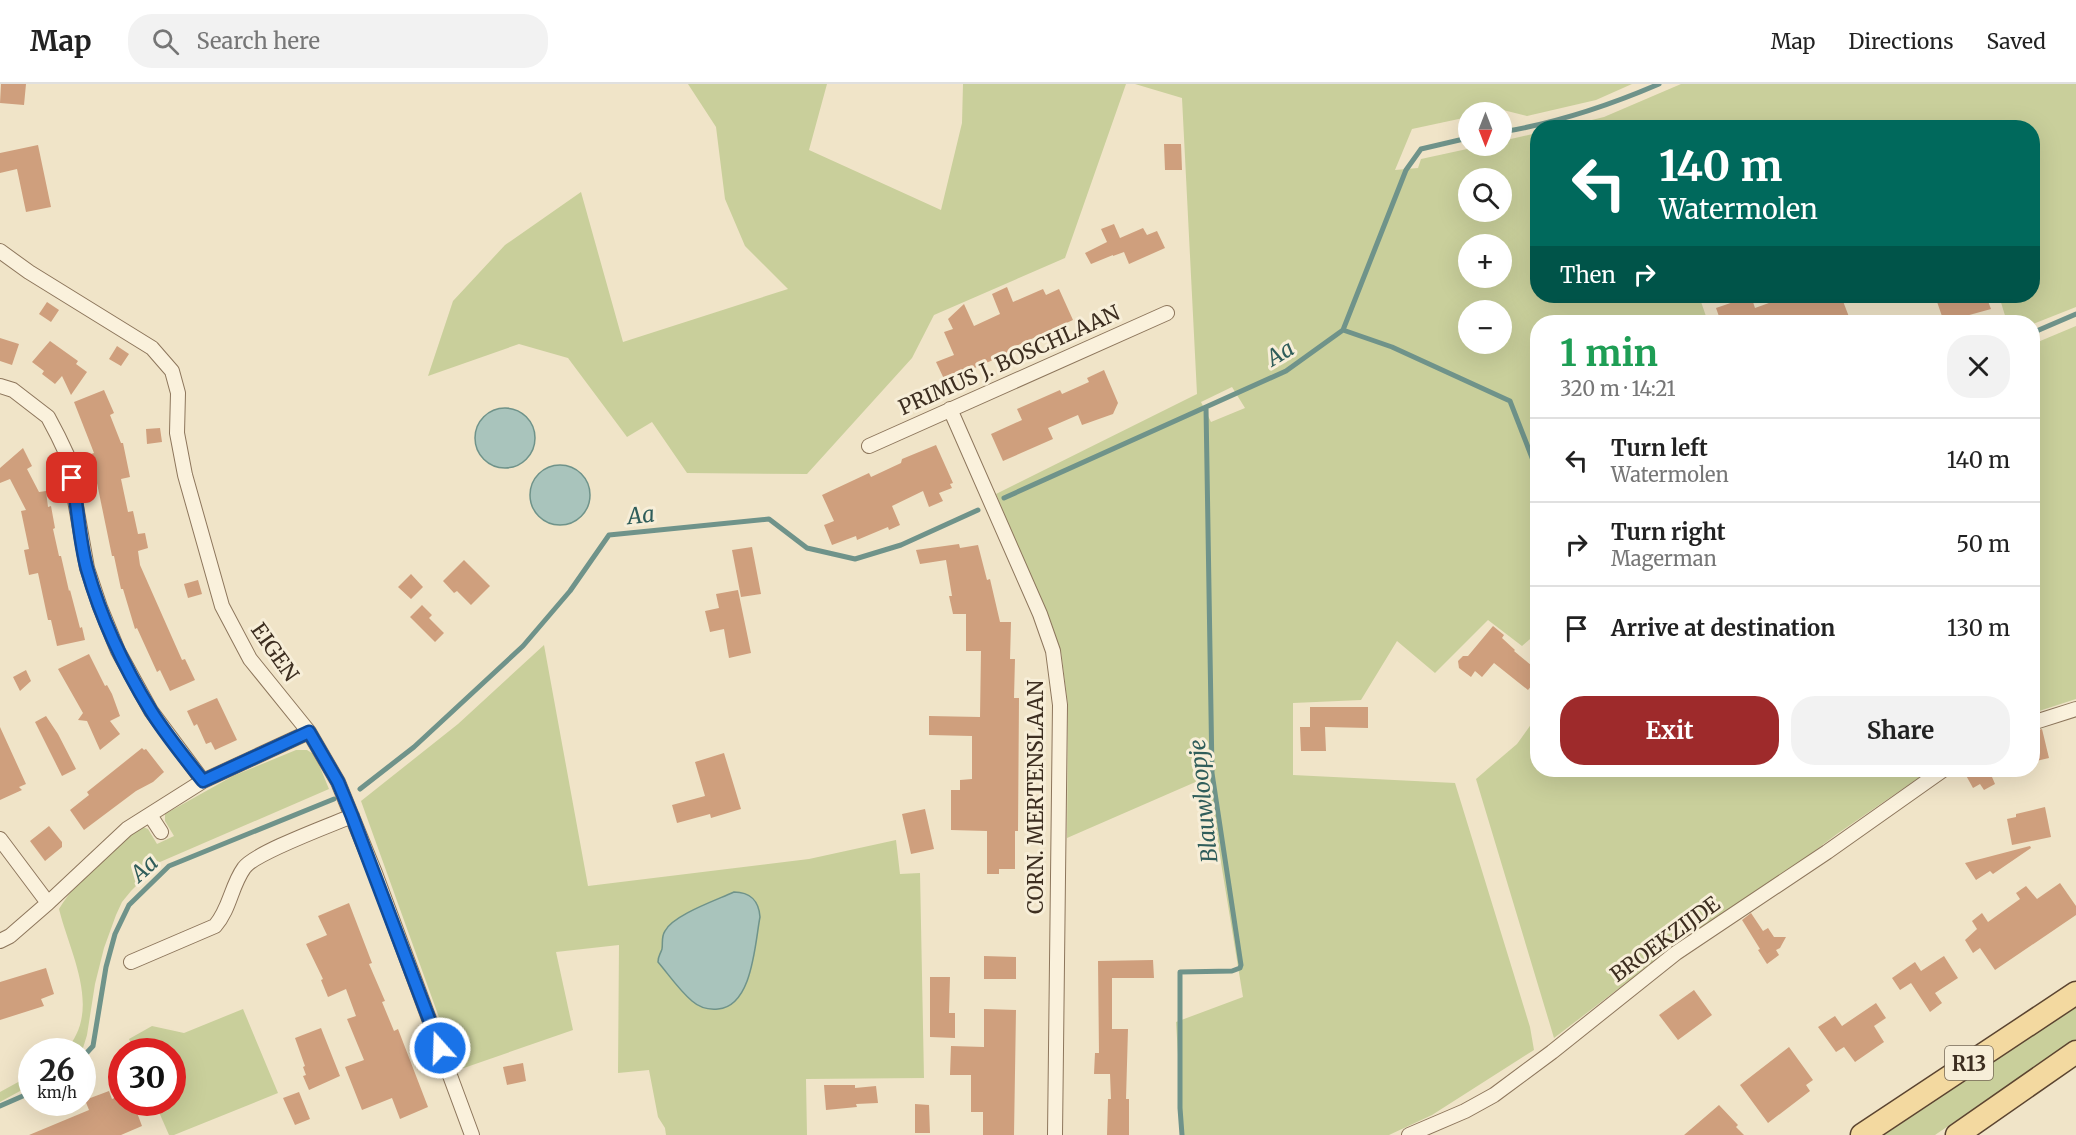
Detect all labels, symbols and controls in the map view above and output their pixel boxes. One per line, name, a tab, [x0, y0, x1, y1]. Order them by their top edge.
search box	[128, 14, 548, 68]
text: Map	[30, 23, 92, 59]
icon: search	[149, 25, 182, 58]
text: Search here	[197, 27, 320, 55]
text: Map	[1771, 28, 1815, 55]
text: Directions	[1848, 28, 1953, 55]
text: Saved	[1986, 28, 2046, 55]
north arrow	[1458, 102, 1512, 156]
map controls	[1458, 102, 1512, 354]
text: 140 m	[1659, 140, 1782, 192]
icon: left	[1560, 144, 1638, 222]
button: search	[1458, 168, 1512, 222]
text: Watermolen	[1659, 192, 1818, 226]
button: +	[1458, 234, 1512, 288]
icon: right	[1628, 258, 1661, 291]
text: Then	[1560, 261, 1616, 289]
street label: PRIMUS J. BOSCHLAAN	[894, 299, 1124, 421]
button: −	[1458, 300, 1512, 354]
text: 1 min	[1560, 331, 1658, 376]
water label: Aa	[1259, 334, 1299, 373]
button: close	[1947, 335, 2010, 398]
text: 320 m · 14:21	[1560, 376, 1676, 401]
text: Turn left	[1611, 434, 1708, 462]
icon: left	[1560, 444, 1593, 477]
text: 140 m	[1947, 446, 2010, 474]
pin	[46, 452, 97, 503]
icon: arrive	[55, 461, 88, 494]
text: Watermolen	[1611, 462, 1729, 487]
water label: Aa	[624, 500, 656, 531]
text: Turn right	[1611, 518, 1725, 546]
icon: right	[1560, 528, 1593, 561]
text: 50 m	[1956, 530, 2010, 558]
text: Magerman	[1611, 546, 1717, 571]
icon: arrive	[1560, 612, 1593, 645]
text: Arrive at destination	[1611, 614, 1835, 642]
text: 130 m	[1947, 614, 2010, 642]
street label: EIGEN	[245, 617, 305, 687]
street label: CORN. MERTENSLAAN	[1022, 680, 1049, 914]
button: Exit	[1560, 696, 1779, 765]
button: Share	[1791, 696, 2010, 765]
water label: Blauwloopje	[1183, 738, 1223, 864]
water label: Aa	[123, 849, 163, 889]
street label: BROEKZIJDE	[1605, 890, 1726, 988]
position arrow	[408, 1016, 472, 1080]
speed limit sign: 30	[108, 1038, 186, 1116]
road number: R13	[1945, 1046, 1993, 1080]
text: 26	[39, 1051, 75, 1089]
text: km/h	[37, 1083, 77, 1102]

